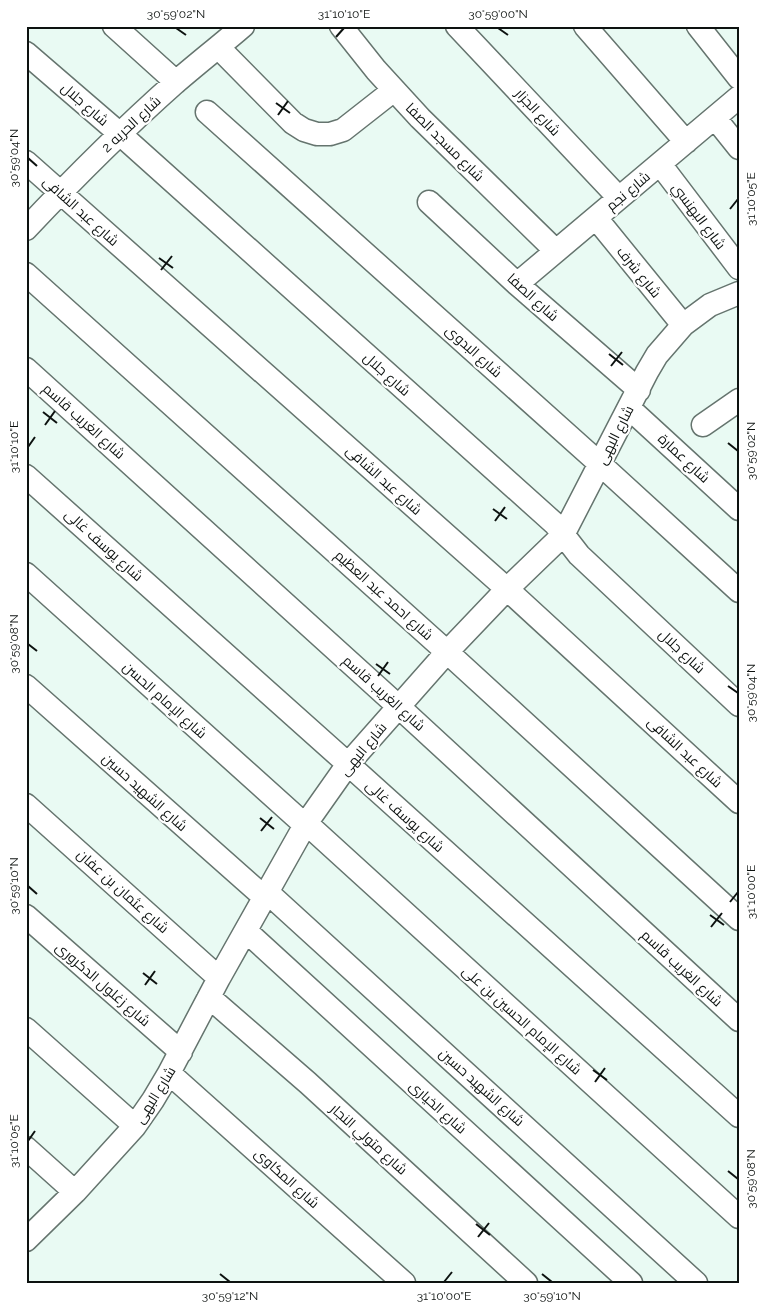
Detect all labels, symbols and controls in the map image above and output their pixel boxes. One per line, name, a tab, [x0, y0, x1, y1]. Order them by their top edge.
text: 30°59'02"N	[147, 7, 205, 21]
text: 31°10'10"E	[318, 7, 370, 21]
text: 30°59'00"N	[468, 7, 528, 21]
street label: شارع جلال	[58, 79, 112, 130]
street label: شارع الجزار	[511, 84, 564, 139]
street label: شارع الحريه 2	[98, 93, 164, 156]
street label: شارع مسجد الصفا	[402, 100, 487, 185]
text: 30°59'04"N	[7, 129, 21, 187]
street label: شارع نجم	[603, 168, 654, 215]
text: 31°10'05"E	[744, 172, 758, 226]
street label: شارع عبد الشافى	[39, 173, 122, 250]
street label: شارع البهنسي	[666, 180, 729, 254]
street label: شارع شرف	[613, 243, 664, 301]
street label: شارع الصفا	[503, 270, 562, 325]
street label: شارع البدوى	[442, 322, 505, 381]
street label: شارع جلال	[360, 349, 414, 400]
street label: شارع الغريب قاسم	[38, 380, 128, 463]
street label: شارع البهى	[593, 403, 638, 468]
text: 31°10'10"E	[7, 421, 21, 473]
text: 30°59'02"N	[744, 422, 758, 480]
street label: شارع عمارة	[654, 430, 713, 487]
street label: شارع عبد الشافى	[342, 442, 425, 519]
street label: شارع يوسف غالى	[61, 506, 146, 585]
street label: شارع احمد عبد العظيم	[330, 547, 436, 645]
text: 30°59'08"N	[7, 614, 21, 674]
street label: شارع جلال	[655, 626, 708, 677]
street label: شارع الغريب قاسم	[338, 652, 428, 735]
street label: شارع الإمام الحسن	[119, 658, 210, 743]
text: 30°59'04"N	[744, 664, 758, 722]
street label: شارع عبد الشافى	[644, 713, 726, 791]
street label: شارع البهى	[336, 719, 390, 779]
street label: شارع الشهيد حسين	[99, 750, 191, 835]
street label: شارع يوسف غالى	[362, 777, 447, 856]
street label: شارع عثمان بن عفان	[73, 846, 172, 937]
text: 30°59'10"N	[7, 857, 21, 915]
text: 31°10'00"E	[744, 865, 758, 919]
street label: شارع الغريب قاسم	[637, 926, 726, 1011]
street label: شارع زغلول الدكرورى	[52, 939, 153, 1030]
street label: شارع الإمام الحسين بن على	[458, 962, 585, 1079]
street label: شارع الشهيد حسين	[436, 1045, 528, 1130]
street label: شارع البهى	[131, 1064, 180, 1127]
street label: شارع الخيارى	[406, 1077, 470, 1138]
street label: شارع متولي النجار	[324, 1100, 411, 1181]
text: 31°10'05"E	[7, 1114, 21, 1168]
street label: شارع المكاوى	[251, 1145, 323, 1212]
text: 30°59'08"N	[744, 1149, 758, 1209]
text: 30°59'12"N	[202, 1289, 258, 1303]
text: 31°10'00"E	[417, 1289, 471, 1303]
text: 30°59'10"N	[523, 1289, 581, 1303]

